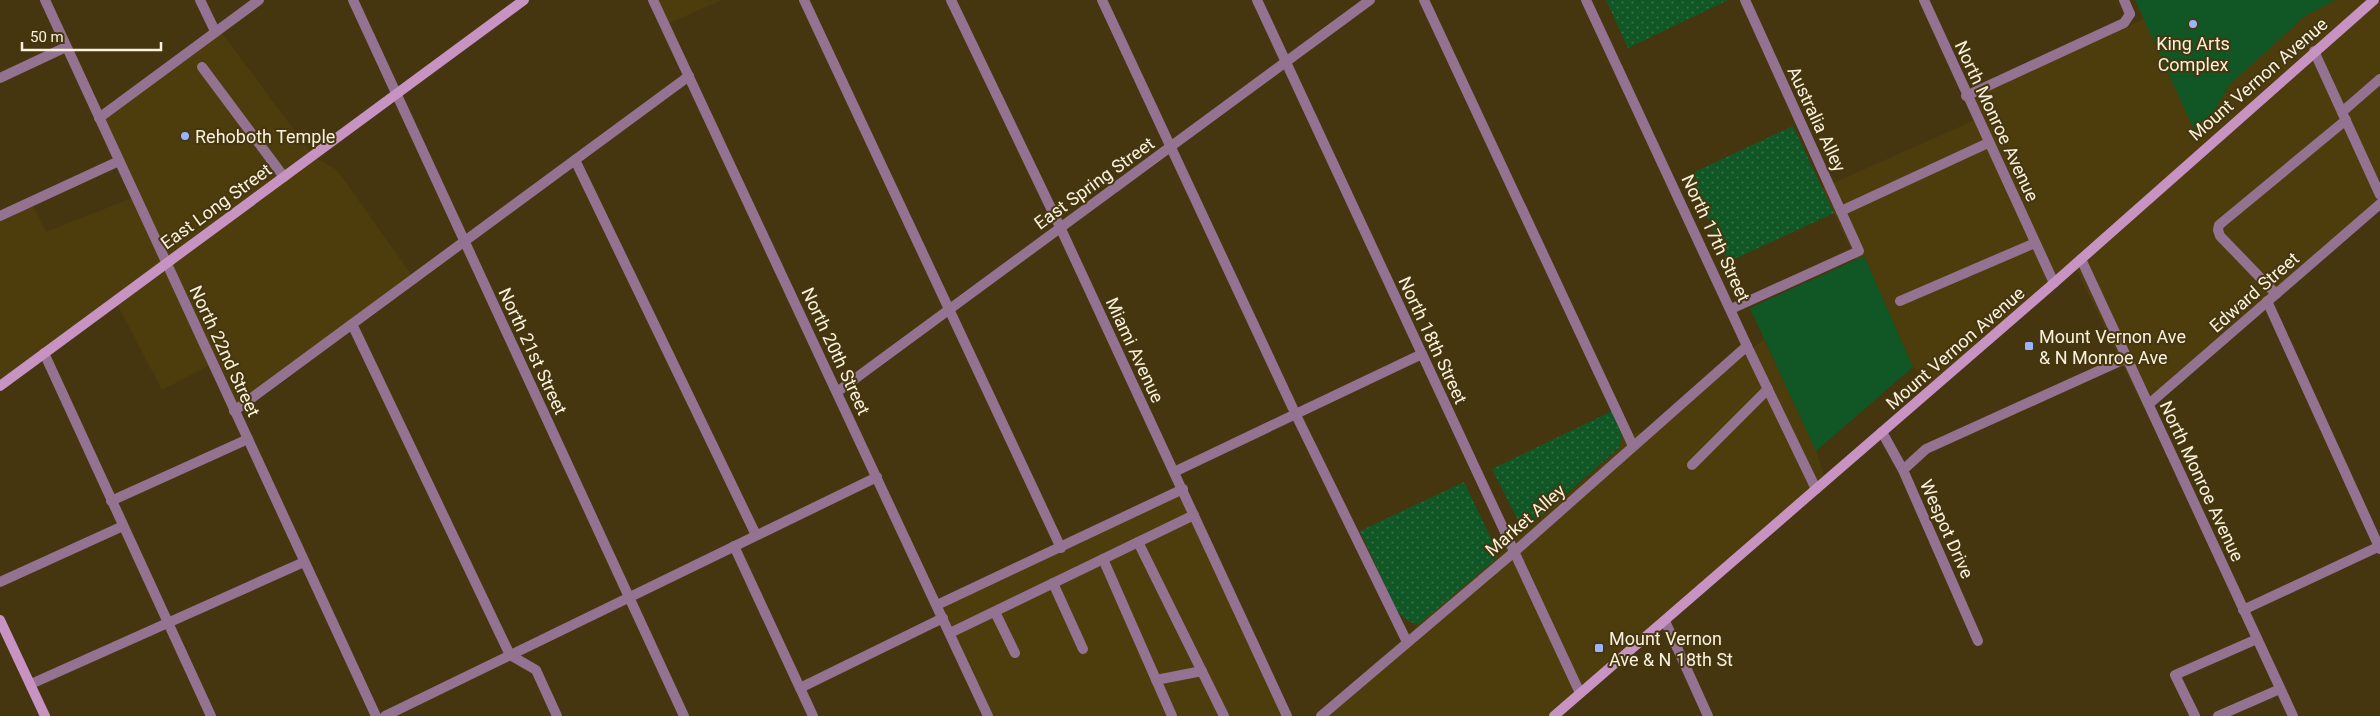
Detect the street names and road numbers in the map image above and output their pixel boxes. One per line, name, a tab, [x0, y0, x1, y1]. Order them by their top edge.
street label: Mount Vernon Avenue	[2185, 13, 2331, 145]
street label: North Monroe Avenue	[1951, 37, 2043, 205]
street label: Australia Alley	[1783, 63, 1851, 175]
street label: East Spring Street	[1030, 132, 1158, 234]
street label: East Long Street	[157, 159, 276, 253]
street label: North 17th Street	[1677, 171, 1755, 305]
street label: Edward Street	[2205, 247, 2303, 337]
street label: North 18th Street	[1394, 273, 1472, 407]
street label: North 22nd Street	[185, 282, 265, 420]
street label: Mount Vernon Avenue	[1882, 282, 2028, 414]
street label: North 21st Street	[494, 284, 572, 418]
street label: North 20th Street	[797, 284, 875, 418]
street label: Miami Avenue	[1102, 294, 1168, 406]
street label: North Monroe Avenue	[2156, 397, 2248, 565]
street label: Wespot Drive	[1916, 476, 1978, 582]
street label: Market Alley	[1481, 479, 1570, 560]

